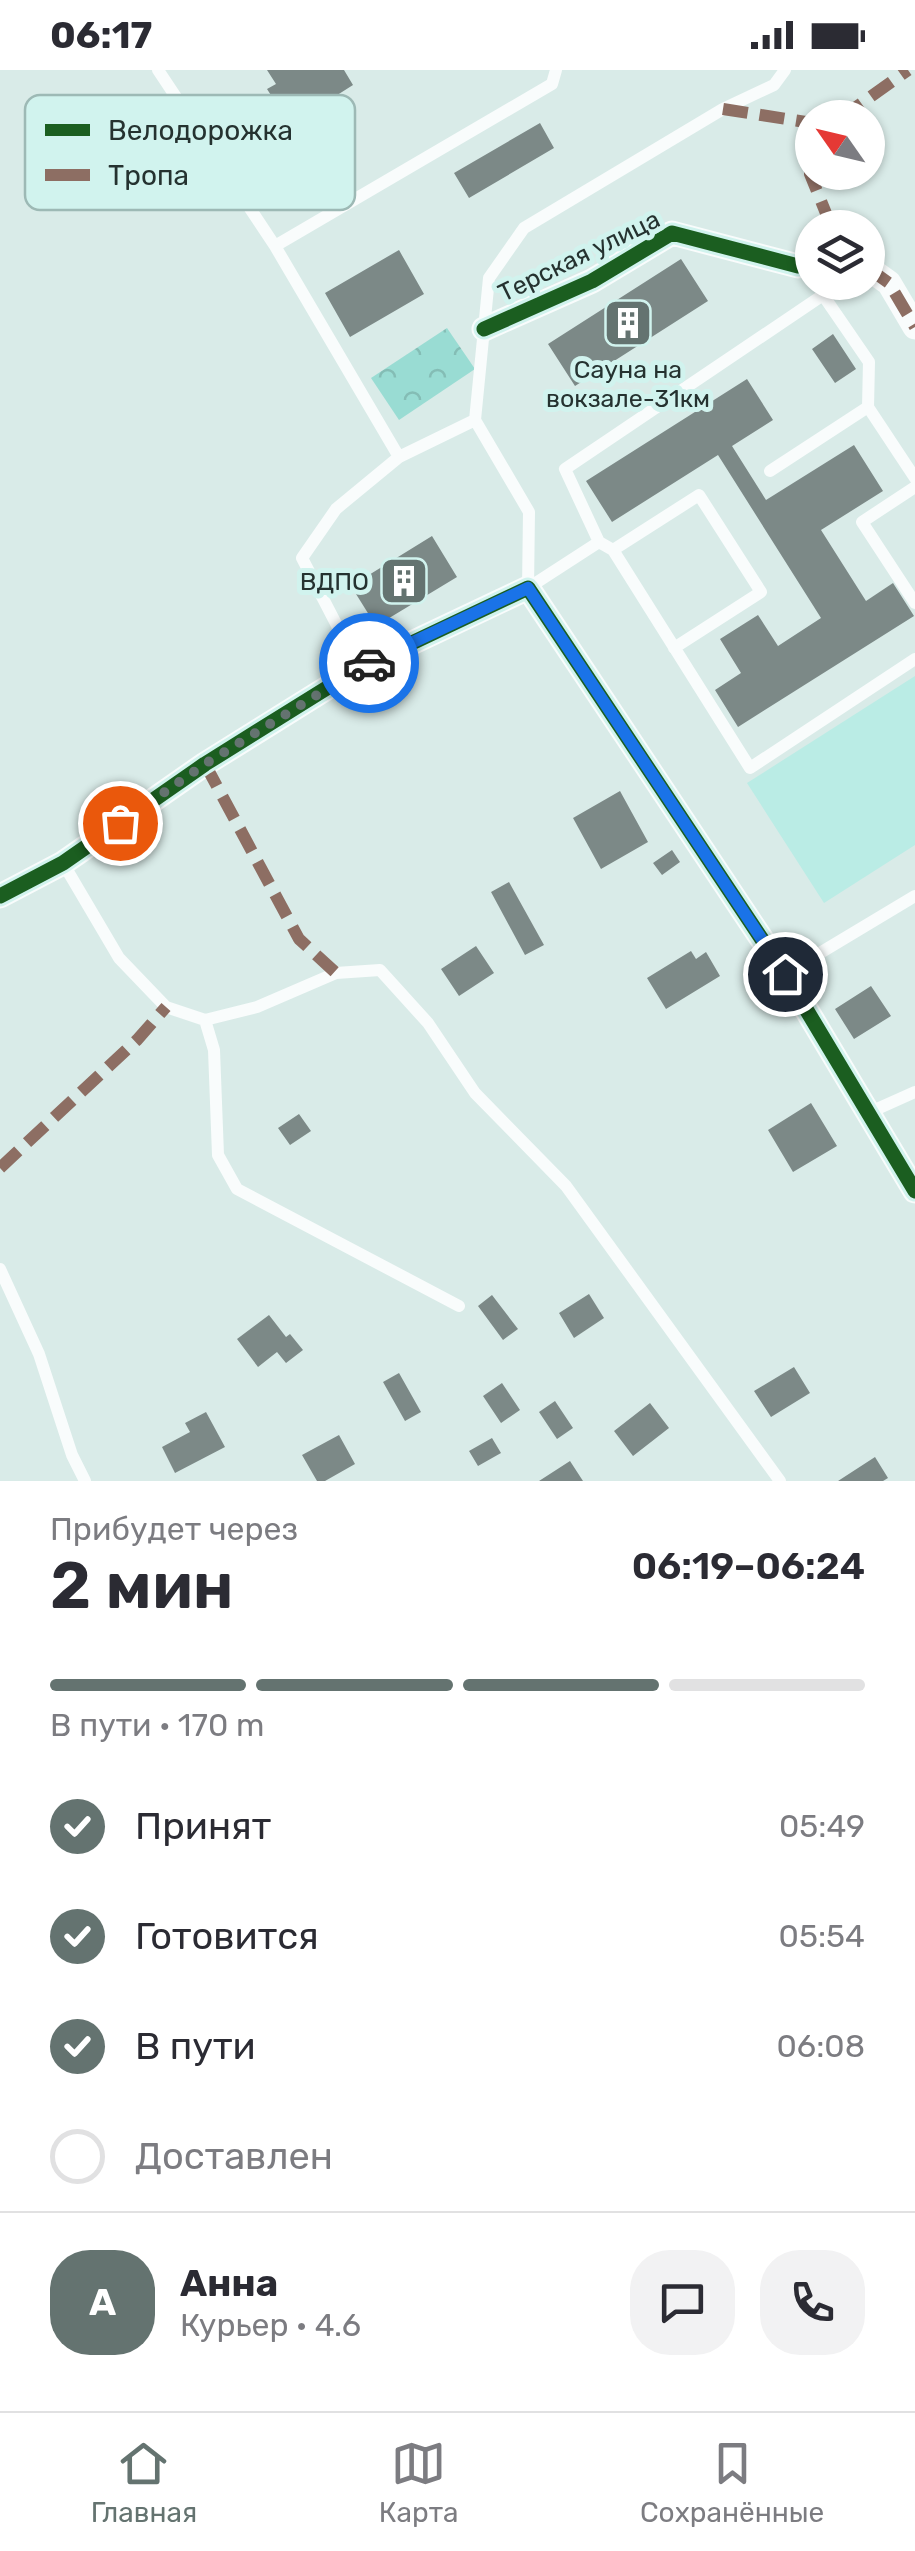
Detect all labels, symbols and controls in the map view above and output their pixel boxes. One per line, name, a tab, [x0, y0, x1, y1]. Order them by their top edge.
text: 06:17	[50, 12, 152, 58]
legend	[25, 95, 355, 210]
north arrow	[795, 100, 885, 190]
map controls	[795, 100, 885, 300]
text: Велодорожка	[108, 114, 293, 147]
text: Тропа	[108, 159, 189, 192]
street label: Терская улица	[494, 204, 664, 308]
button: layers	[795, 210, 885, 300]
building icon: Сауна на вокзале-31км	[602, 297, 654, 349]
place label: Сауна на вокзале-31км	[546, 355, 710, 413]
building icon: ВДПО	[378, 555, 430, 607]
place label: ВДПО	[300, 567, 369, 596]
courier	[319, 613, 419, 713]
icon: car	[342, 636, 397, 691]
pin	[78, 781, 163, 866]
icon: bag	[93, 796, 148, 851]
pin	[743, 932, 828, 1017]
icon: home	[758, 947, 813, 1002]
text: Прибудет через	[50, 1510, 298, 1548]
text: 06:19–06:24	[632, 1543, 865, 1589]
text: 2 мин	[50, 1547, 234, 1624]
text: В пути · 170 m	[50, 1706, 265, 1744]
icon: check	[50, 1799, 105, 1854]
text: Принят	[135, 1803, 271, 1849]
text: 05:49	[779, 1807, 865, 1845]
icon: check	[50, 1909, 105, 1964]
text: Готовится	[135, 1913, 319, 1959]
text: 05:54	[779, 1917, 865, 1955]
icon: check	[50, 2019, 105, 2074]
text: В пути	[135, 2023, 256, 2069]
text: 06:08	[777, 2027, 865, 2065]
text: Доставлен	[135, 2133, 333, 2179]
button: chat	[630, 2250, 735, 2355]
button: phone	[760, 2250, 865, 2355]
text: Анна	[180, 2260, 278, 2306]
text: А	[89, 2279, 116, 2325]
text: Курьер · 4.6	[180, 2306, 361, 2344]
tab: Главная	[91, 2436, 197, 2529]
tab: Карта	[379, 2436, 459, 2529]
tab: Сохранённые	[640, 2436, 824, 2529]

